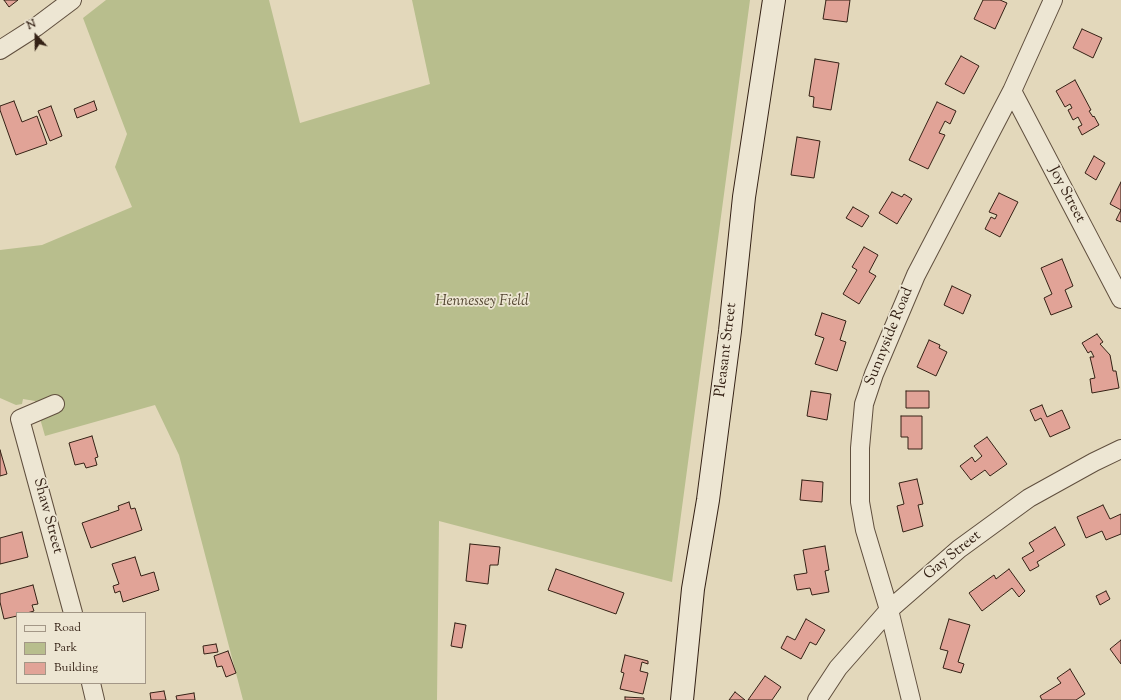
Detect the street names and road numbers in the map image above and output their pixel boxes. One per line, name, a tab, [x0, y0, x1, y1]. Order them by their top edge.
street label: Joy Street	[1044, 164, 1088, 226]
street label: Sunnyside Road	[862, 285, 918, 389]
street label: Pleasant Street	[712, 302, 742, 398]
street label: Shaw Street	[28, 476, 66, 556]
street label: Gay Street	[921, 527, 985, 585]

